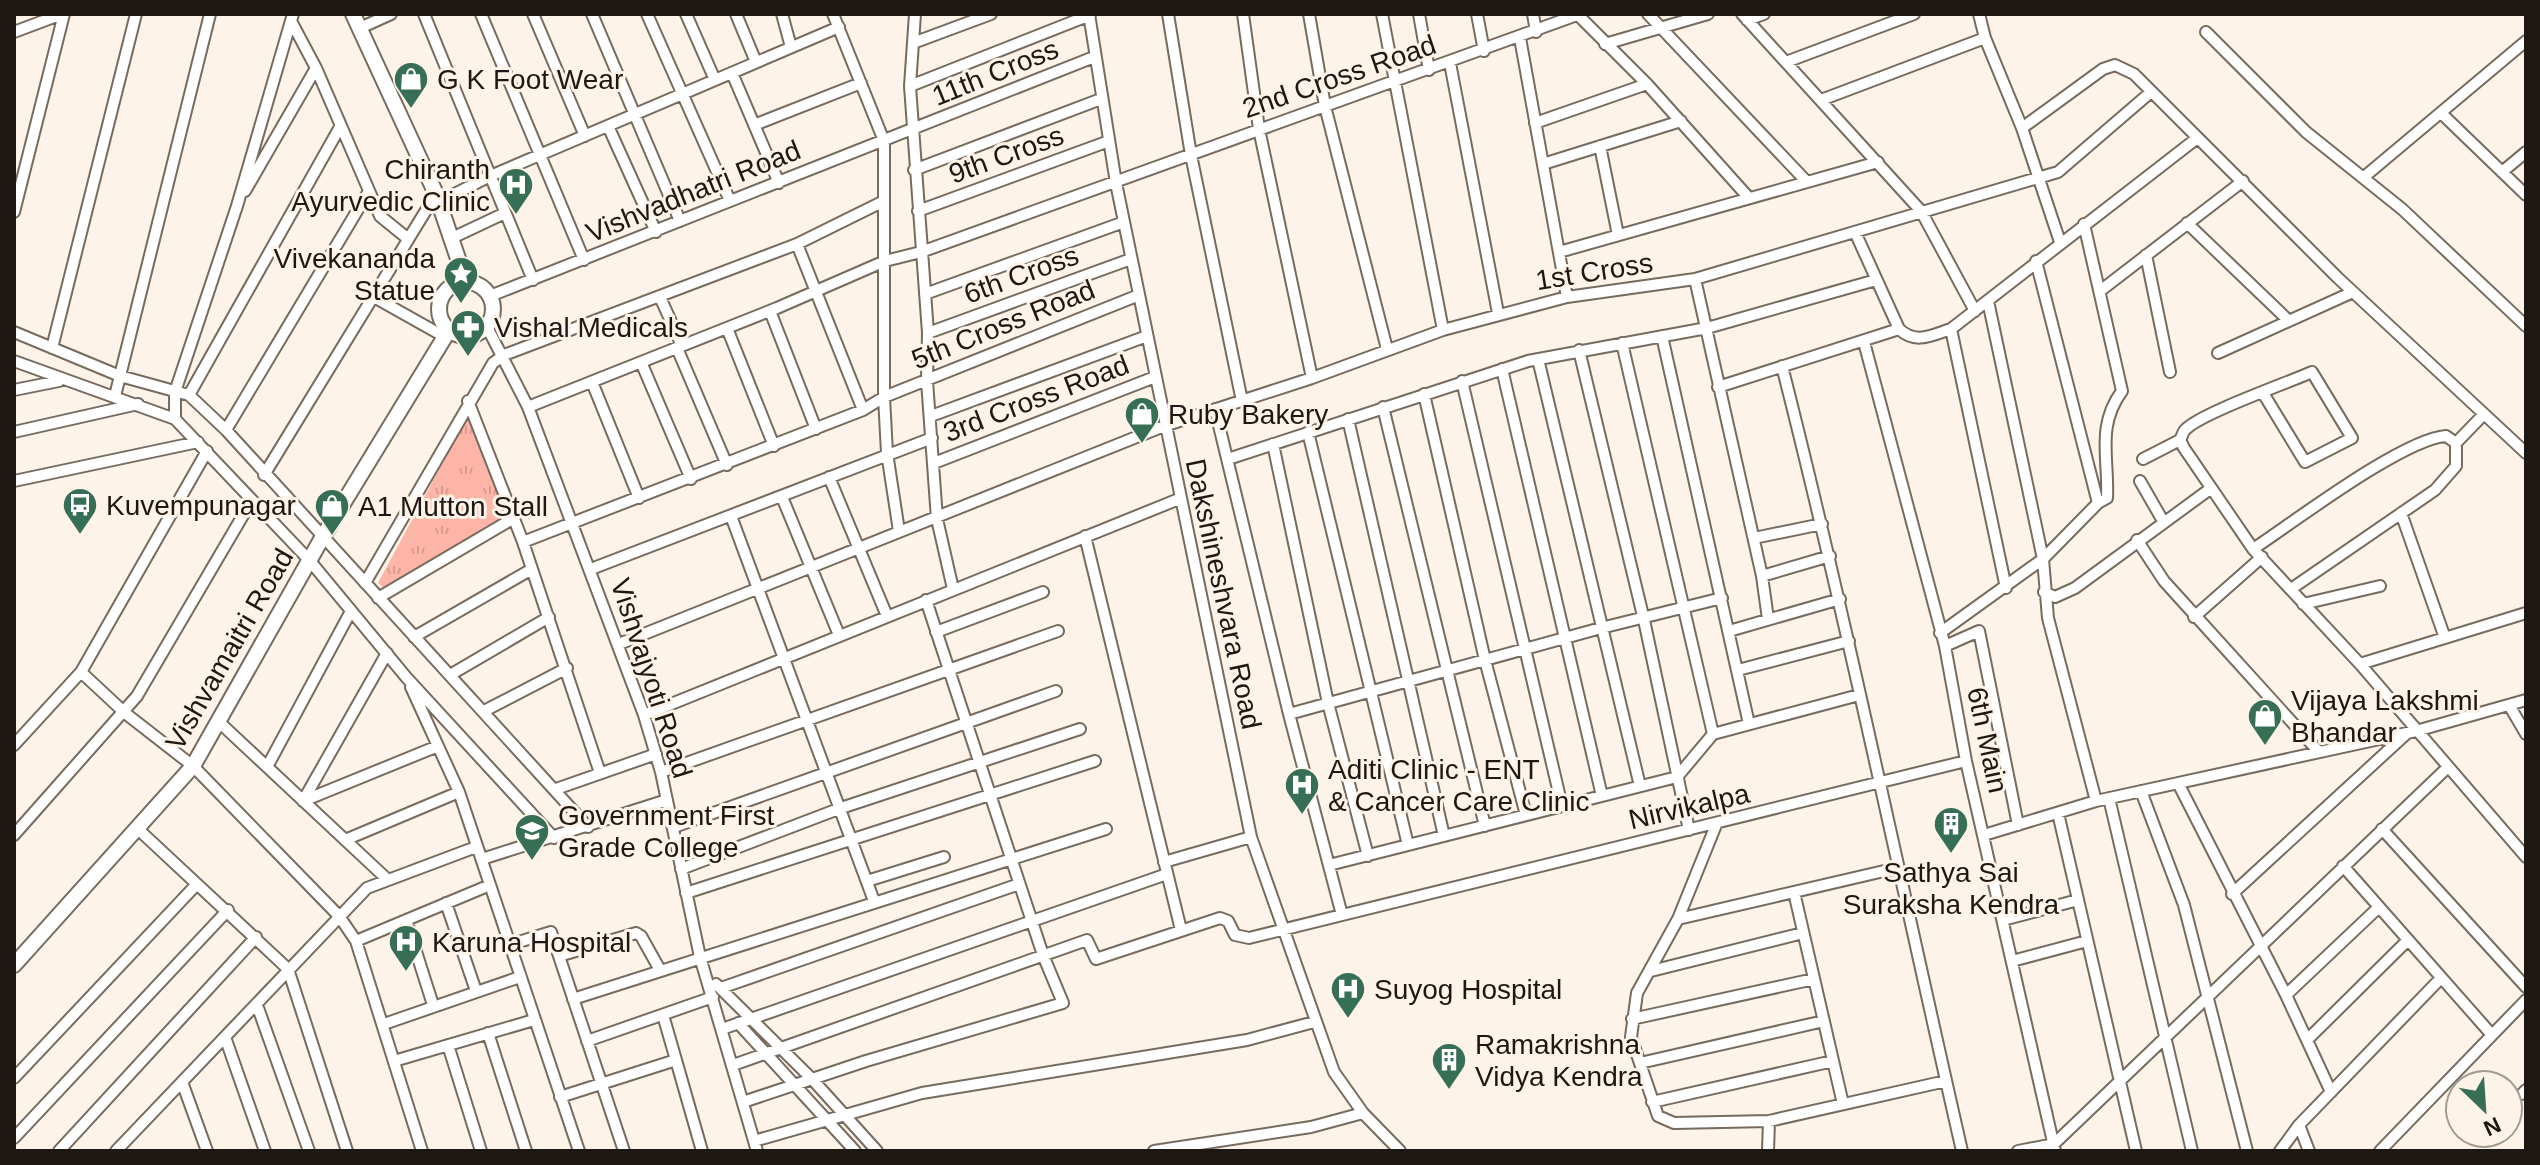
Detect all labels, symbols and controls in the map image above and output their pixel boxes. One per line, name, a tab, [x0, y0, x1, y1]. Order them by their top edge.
street label: 2nd Cross Road	[1238, 29, 1440, 124]
street label: 11th Cross	[928, 33, 1063, 112]
shop icon: G K Foot Wear	[392, 60, 430, 110]
place label: G K Foot Wear	[437, 64, 623, 95]
street label: 9th Cross	[945, 119, 1068, 190]
street label: Vishvadhatri Road	[582, 134, 805, 249]
place label: Chiranth Ayurvedic Clinic	[291, 154, 490, 217]
hospital icon: Chiranth Ayurvedic Clinic	[497, 166, 535, 216]
street label: 6th Cross	[960, 239, 1083, 310]
place label: Vivekananda Statue	[274, 243, 435, 306]
street label: 1st Cross	[1533, 247, 1655, 296]
place icon: Vivekananda Statue	[442, 255, 480, 305]
street label: 5th Cross Road	[907, 274, 1099, 375]
pharmacy icon: Vishal Medicals	[449, 308, 487, 358]
place label: Vishal Medicals	[494, 312, 688, 343]
street label: 3rd Cross Road	[939, 349, 1133, 448]
shop icon: Ruby Bakery	[1123, 395, 1161, 445]
place label: Ruby Bakery	[1168, 399, 1328, 430]
street label: Dakshineshvara Road	[1180, 456, 1267, 732]
bus stop icon: Kuvempunagar	[61, 486, 99, 536]
shop icon: A1 Mutton Stall	[313, 487, 351, 537]
place label: Kuvempunagar	[106, 490, 296, 521]
place label: A1 Mutton Stall	[358, 491, 548, 522]
street label: Vishvamaitri Road	[159, 543, 300, 755]
street label: Vishvajyoti Road	[605, 574, 698, 782]
street label: 6th Main	[1961, 684, 2014, 796]
place label: Vijaya Lakshmi Bhandar	[2291, 685, 2479, 748]
shop icon: Vijaya Lakshmi Bhandar	[2246, 697, 2284, 747]
place label: Aditi Clinic - ENT & Cancer Care Clinic	[1328, 754, 1589, 817]
hospital icon: Aditi Clinic - ENT & Cancer Care Clinic	[1283, 766, 1321, 816]
street label: Nirvikalpa	[1626, 777, 1753, 835]
place label: Government First Grade College	[558, 800, 774, 863]
building icon: Sathya Sai Suraksha Kendra	[1932, 805, 1970, 855]
school or university icon: Government First Grade College	[513, 812, 551, 862]
place label: Sathya Sai Suraksha Kendra	[1843, 857, 2060, 920]
hospital icon: Karuna Hospital	[387, 923, 425, 973]
place label: Karuna Hospital	[432, 927, 631, 958]
hospital icon: Suyog Hospital	[1329, 970, 1367, 1020]
place label: Suyog Hospital	[1374, 974, 1562, 1005]
place label: Ramakrishna Vidya Kendra	[1475, 1029, 1643, 1092]
building icon: Ramakrishna Vidya Kendra	[1430, 1041, 1468, 1091]
north arrow	[2444, 1069, 2524, 1149]
text: N	[2480, 1112, 2505, 1141]

